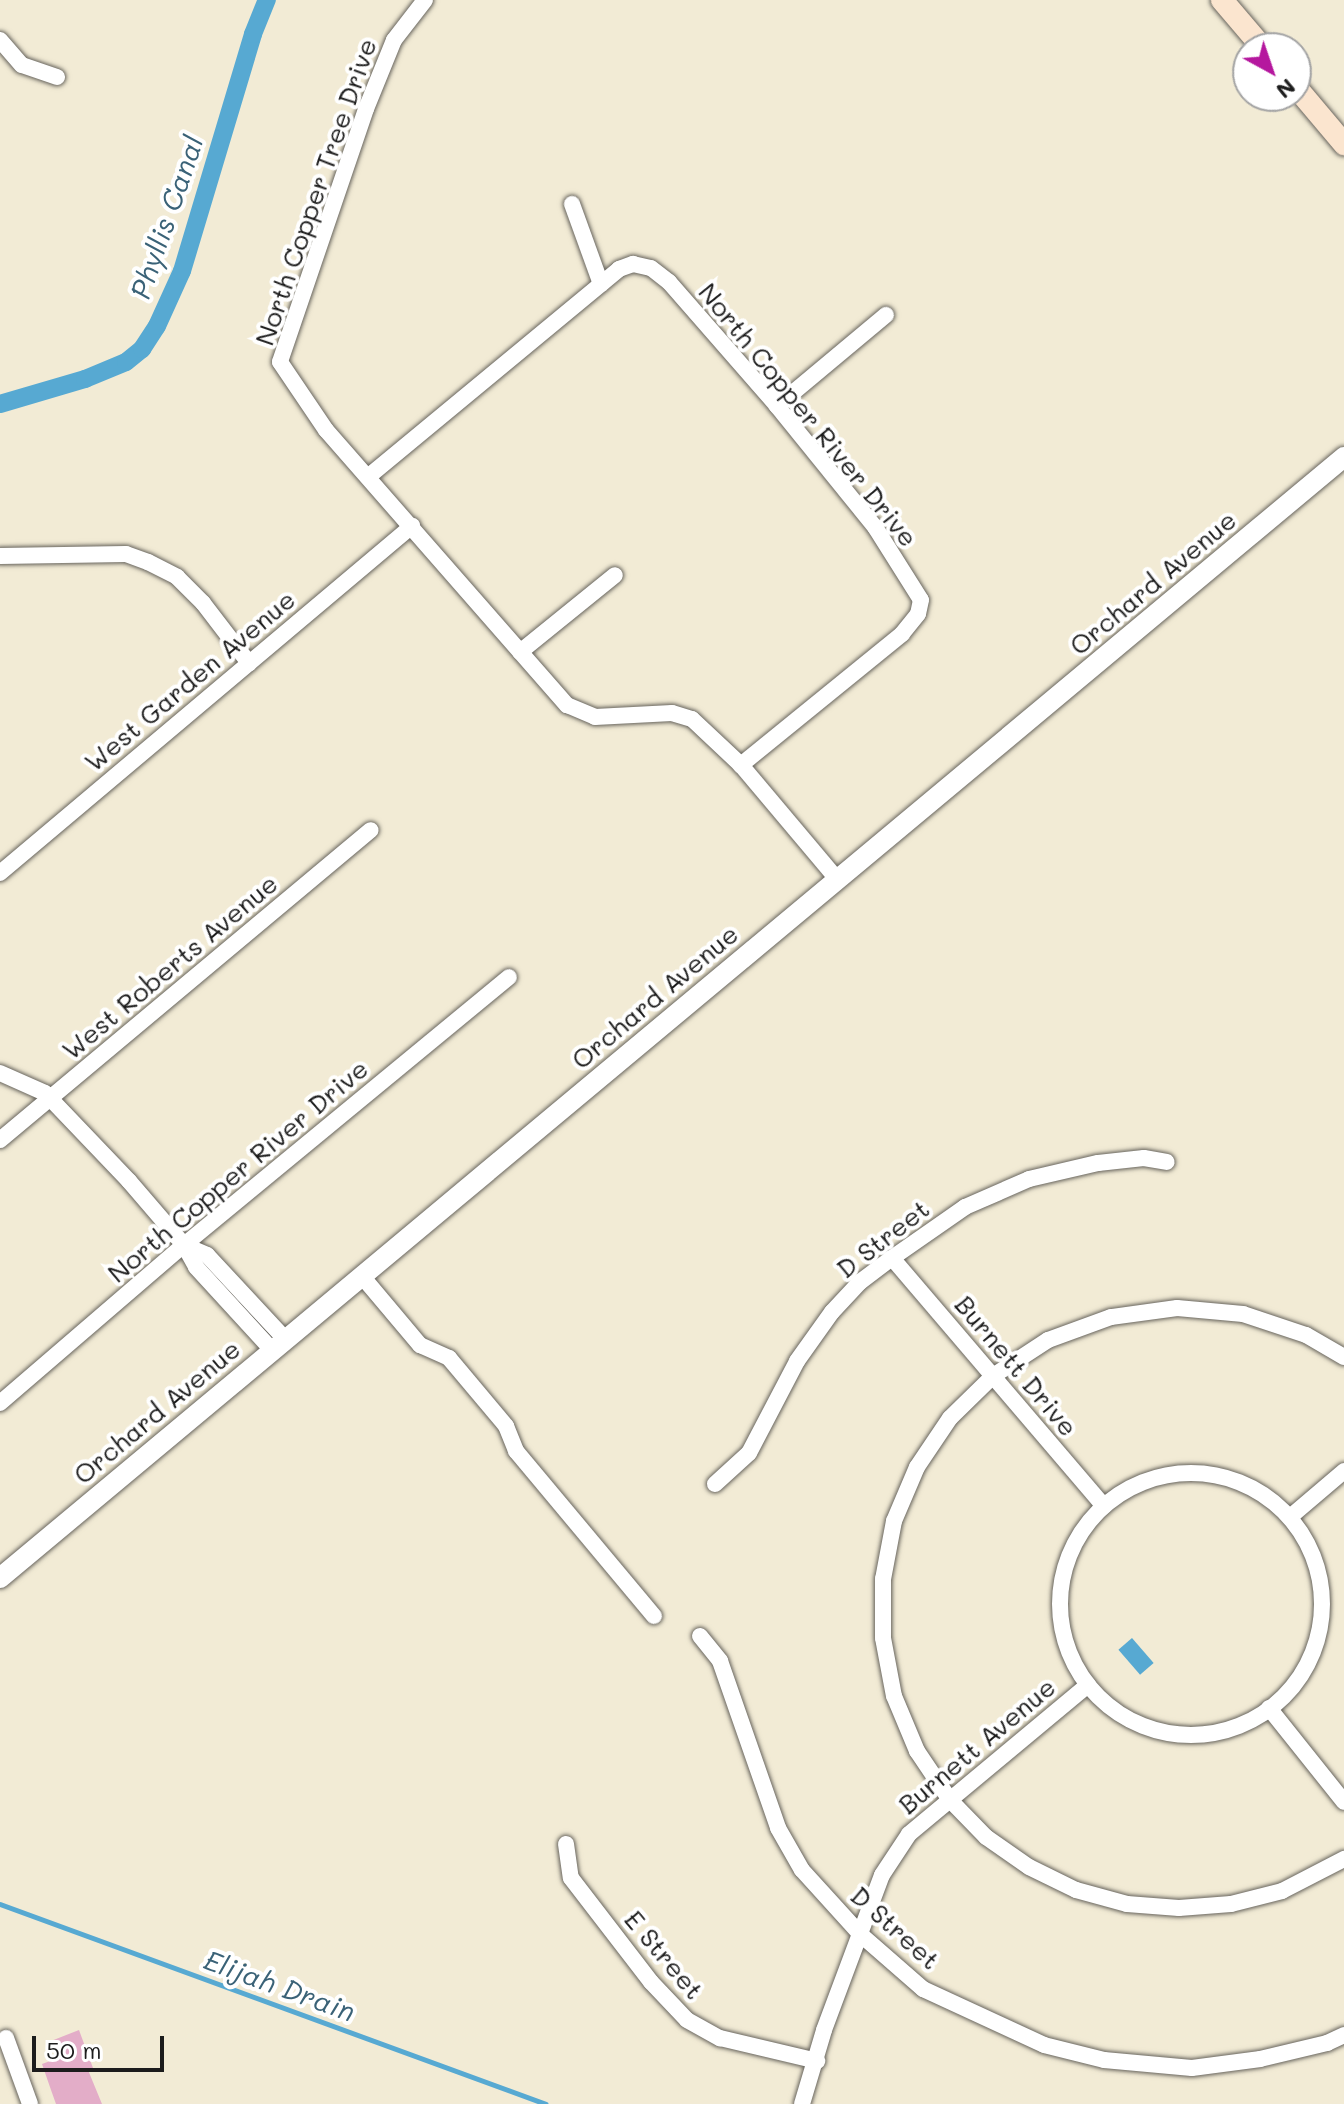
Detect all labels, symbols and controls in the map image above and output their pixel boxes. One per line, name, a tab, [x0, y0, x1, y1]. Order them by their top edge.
north arrow	[1232, 32, 1312, 112]
street label: North Copper Tree Drive	[249, 35, 383, 349]
text: N	[1271, 73, 1302, 106]
water label: Phyllis Canal	[122, 131, 210, 303]
street label: North Copper River Drive	[692, 277, 924, 553]
street label: Orchard Avenue	[1063, 504, 1243, 662]
street label: West Garden Avenue	[78, 584, 302, 778]
street label: West Roberts Avenue	[56, 868, 284, 1066]
street label: Orchard Avenue	[565, 918, 745, 1076]
street label: North Copper River Drive	[102, 1053, 374, 1289]
street label: D Street	[830, 1193, 936, 1285]
street label: Burnett Drive	[948, 1289, 1084, 1443]
street label: Orchard Avenue	[67, 1333, 247, 1491]
street label: Burnett Avenue	[892, 1671, 1062, 1821]
street label: D Street	[844, 1880, 946, 1976]
street label: E Street	[618, 1904, 710, 2006]
water label: Elijah Drain	[200, 1942, 360, 2028]
scale bar	[36, 2020, 168, 2070]
text: 50 m	[46, 2034, 102, 2065]

